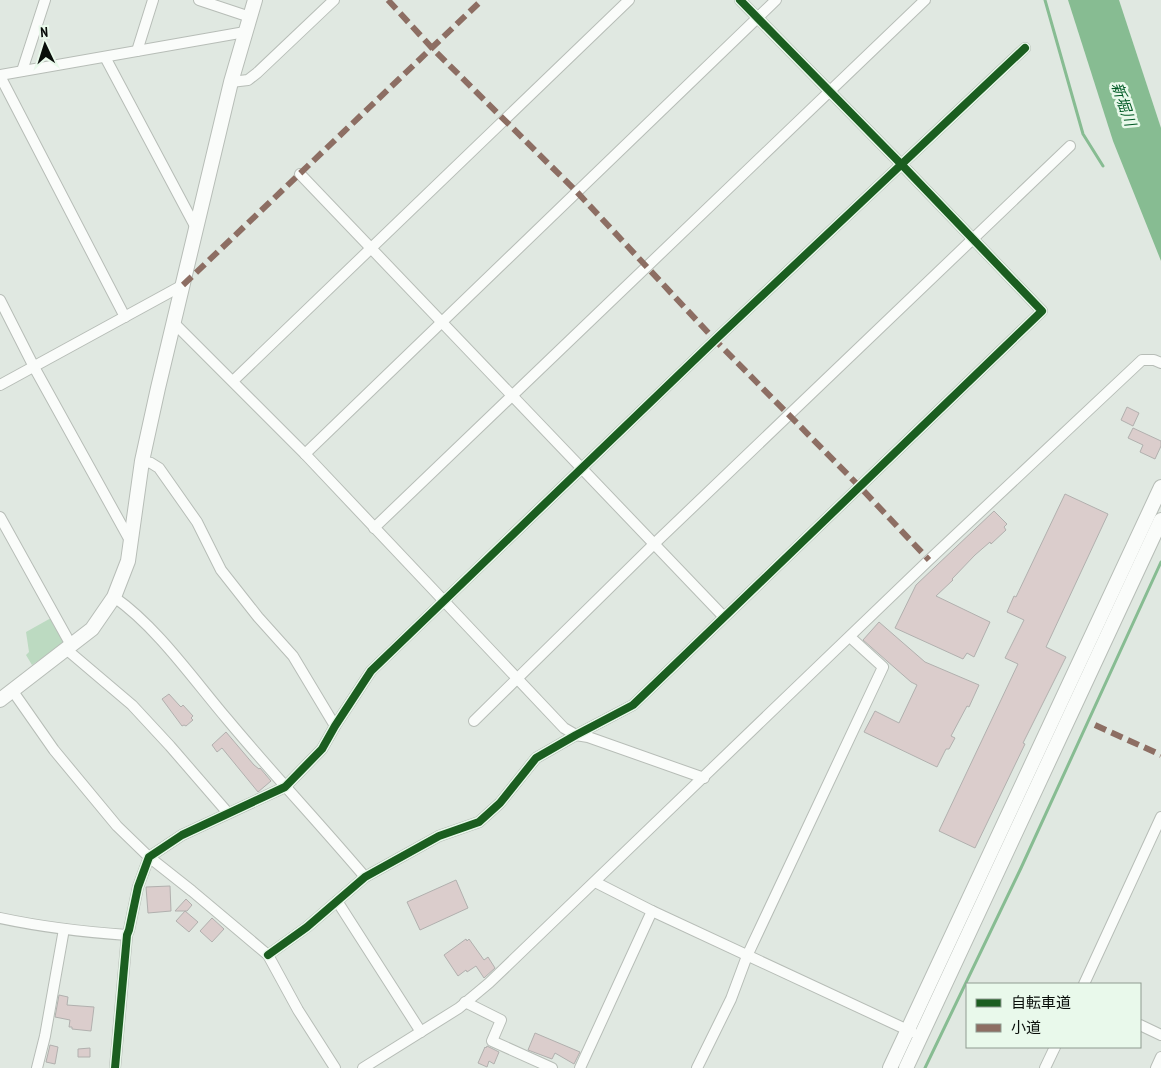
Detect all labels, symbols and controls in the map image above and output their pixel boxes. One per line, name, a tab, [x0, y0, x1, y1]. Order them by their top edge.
north arrow	[20, 20, 70, 70]
text: N	[40, 23, 48, 41]
water label: 新堀川	[1108, 80, 1141, 130]
legend	[966, 983, 1141, 1048]
text: 自転車道	[1011, 993, 1071, 1012]
text: 小道	[1011, 1018, 1041, 1037]

